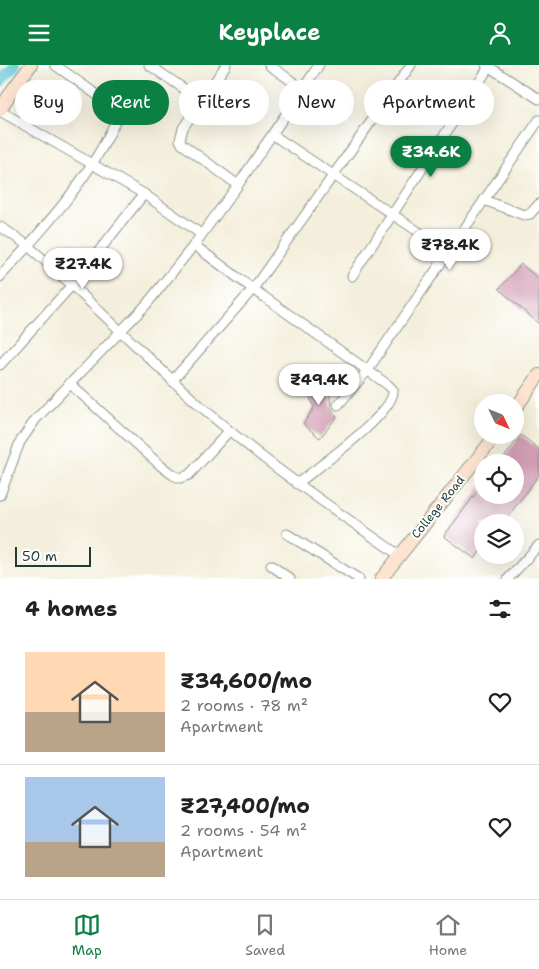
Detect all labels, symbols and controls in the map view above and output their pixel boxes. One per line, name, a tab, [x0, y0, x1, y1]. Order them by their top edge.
text: Keyplace	[219, 18, 320, 47]
icon: menu	[25, 19, 53, 47]
icon: person	[486, 19, 514, 47]
chip: Buy	[15, 80, 82, 125]
chip: Rent	[92, 80, 169, 125]
chip: Filters	[179, 80, 269, 125]
chip: New	[279, 80, 354, 125]
chip: Apartment	[364, 80, 494, 125]
pin: ₹34.6K	[390, 135, 472, 178]
text: ₹34.6K	[401, 141, 461, 162]
pin: ₹78.4K	[409, 229, 491, 271]
text: ₹78.4K	[421, 234, 479, 255]
pin: ₹27.4K	[42, 247, 124, 290]
text: ₹27.4K	[54, 253, 112, 274]
pin: ₹49.4K	[278, 363, 360, 406]
text: ₹49.4K	[290, 369, 348, 390]
north arrow	[474, 394, 524, 444]
map controls	[474, 394, 524, 564]
button: locate	[474, 454, 524, 504]
street label: College Road	[408, 472, 468, 542]
button: layers	[474, 514, 524, 564]
scale bar	[15, 544, 91, 567]
text: 50 m	[22, 547, 57, 565]
text: 4 homes	[25, 595, 117, 623]
icon: filters	[486, 595, 514, 623]
text: ₹34,600/mo	[180, 667, 312, 695]
icon: home	[65, 672, 125, 732]
icon: heart	[486, 688, 514, 716]
text: 2 rooms · 78 m²	[180, 695, 308, 716]
text: Apartment	[180, 716, 263, 737]
text: ₹27,400/mo	[180, 792, 310, 820]
icon: home	[65, 797, 125, 857]
icon: heart	[486, 813, 514, 841]
text: 2 rooms · 54 m²	[180, 820, 307, 841]
text: Apartment	[180, 841, 263, 862]
tab: Map	[72, 911, 102, 959]
tab: Saved	[245, 911, 285, 959]
tab: Home	[429, 911, 467, 959]

